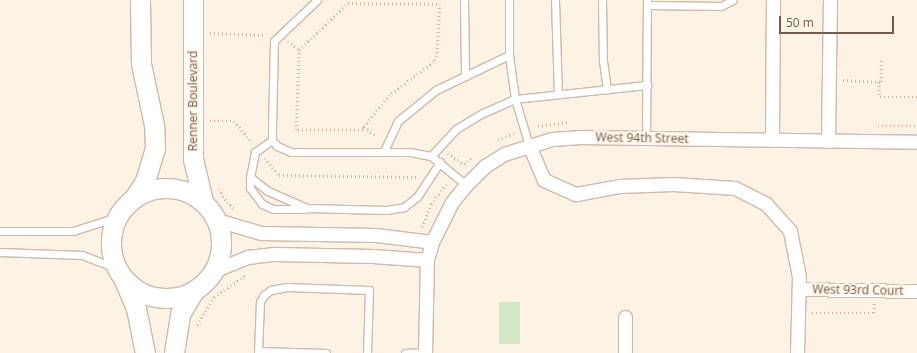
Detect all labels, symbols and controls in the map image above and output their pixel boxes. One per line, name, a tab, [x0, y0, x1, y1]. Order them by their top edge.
scale bar	[781, 8, 896, 34]
text: 50 m	[786, 14, 814, 31]
street label: Renner Boulevard	[186, 51, 200, 151]
street label: West 94th Street	[595, 130, 689, 146]
street label: West 93rd Court	[812, 282, 904, 298]

